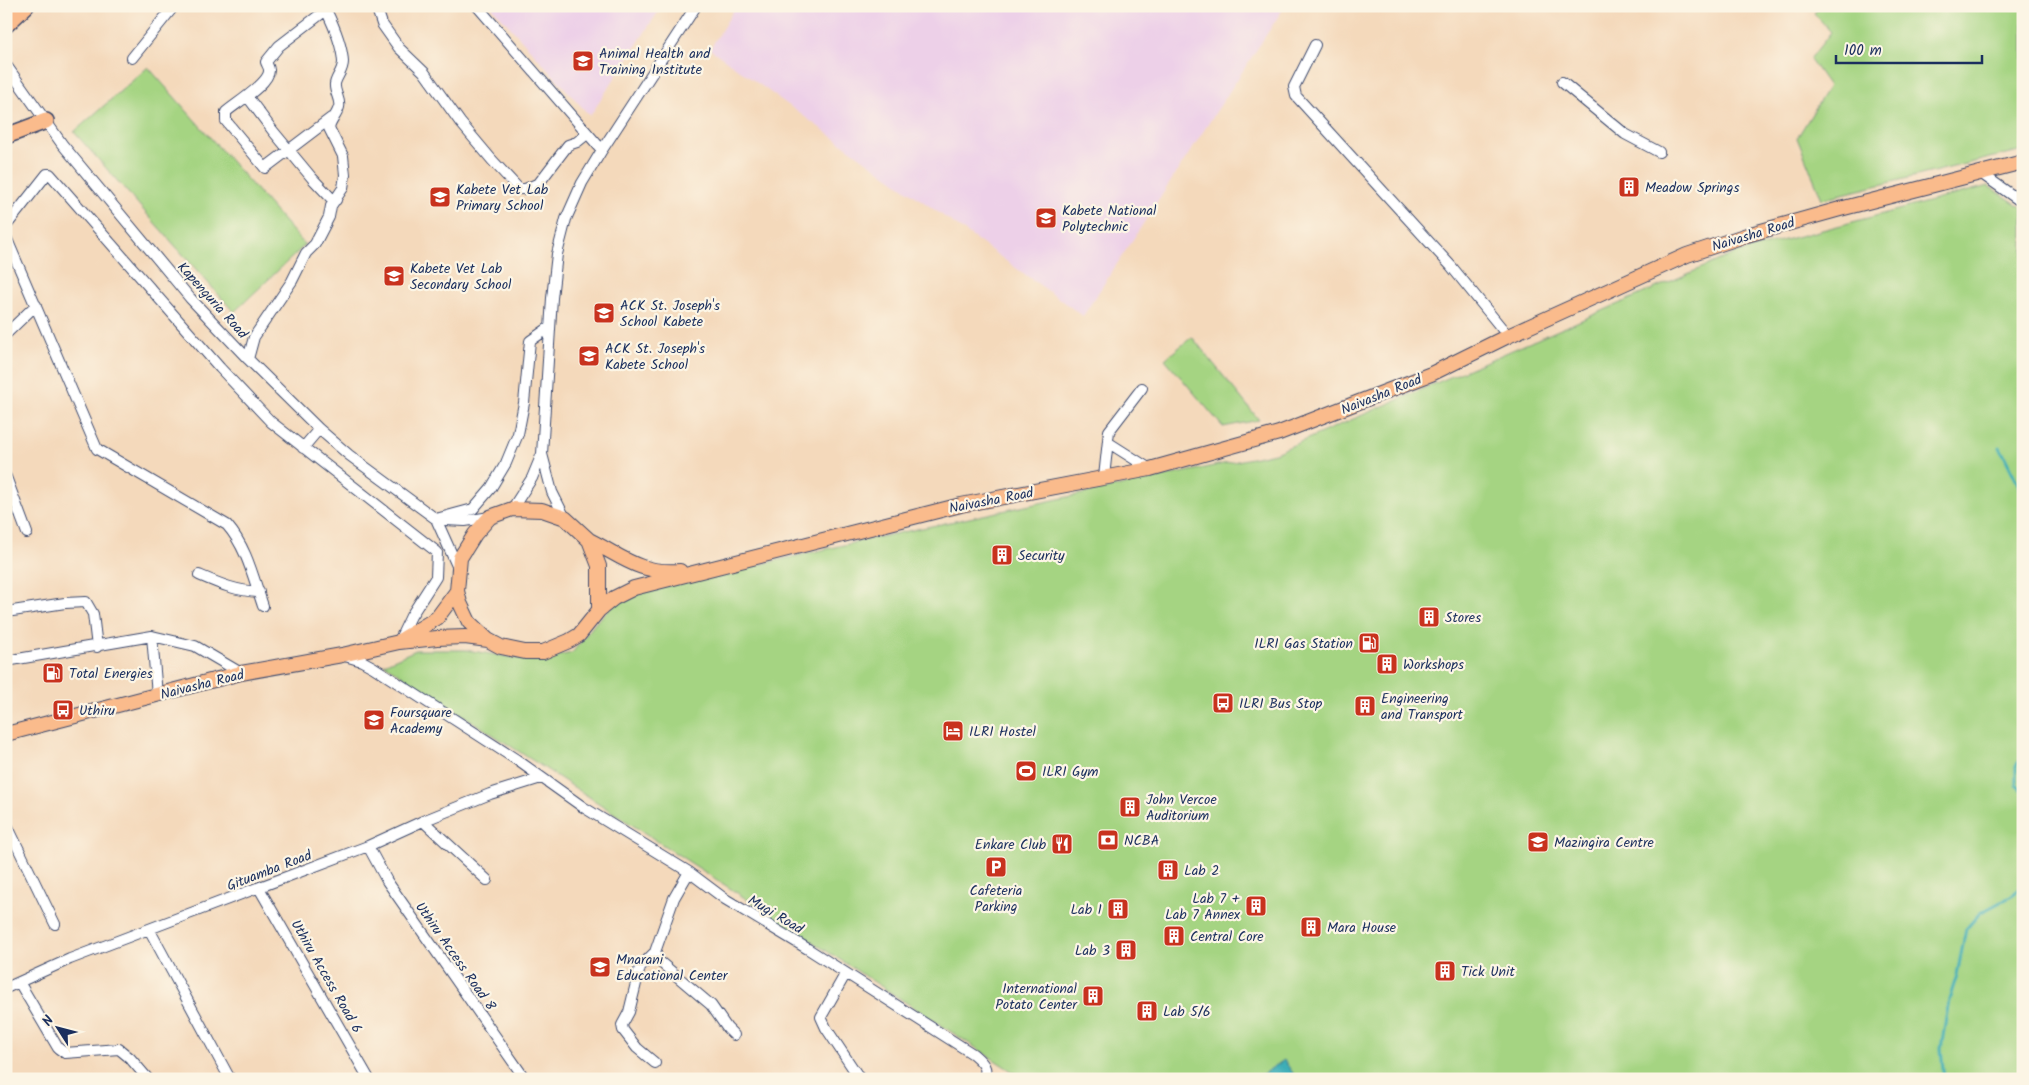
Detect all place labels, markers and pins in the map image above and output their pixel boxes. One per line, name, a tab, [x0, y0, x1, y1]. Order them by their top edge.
place label: Animal Health and Training Institute	[599, 43, 711, 81]
school or university icon: Animal Health and Training Institute	[571, 49, 595, 73]
building icon: Meadow Springs	[1617, 175, 1641, 199]
place label: Meadow Springs	[1645, 177, 1739, 199]
place label: Kabete Vet Lab Primary School	[456, 179, 549, 217]
school or university icon: Kabete Vet Lab Primary School	[428, 185, 452, 209]
place label: Kabete National Polytechnic	[1062, 200, 1157, 238]
school or university icon: Kabete National Polytechnic	[1034, 206, 1058, 230]
place label: Kabete Vet Lab Secondary School	[410, 258, 512, 296]
school or university icon: Kabete Vet Lab Secondary School	[382, 264, 406, 288]
place label: ACK St. Joseph's School Kabete	[620, 295, 720, 333]
school or university icon: ACK St. Joseph's School Kabete	[592, 301, 616, 325]
place label: ACK St. Joseph's Kabete School	[605, 338, 705, 376]
school or university icon: ACK St. Joseph's Kabete School	[577, 344, 601, 368]
building icon: Security	[990, 543, 1014, 567]
place label: Security	[1018, 545, 1065, 567]
building icon: Stores	[1417, 605, 1441, 629]
place label: Stores	[1445, 607, 1481, 629]
fuel station icon: ILRI Gas Station	[1357, 631, 1381, 655]
place label: ILRI Gas Station	[1254, 633, 1353, 655]
building icon: Workshops	[1375, 652, 1399, 676]
place label: Workshops	[1403, 654, 1464, 676]
fuel station icon: Total Energies	[41, 661, 65, 685]
place label: Total Energies	[69, 663, 153, 685]
place label: Engineering and Transport	[1381, 688, 1463, 726]
bus stop icon: ILRI Bus Stop	[1211, 691, 1235, 715]
place label: ILRI Bus Stop	[1239, 693, 1323, 715]
building icon: Engineering and Transport	[1353, 694, 1377, 718]
bus stop icon: Uthiru	[51, 698, 75, 722]
place label: Uthiru	[79, 700, 115, 722]
place label: Foursquare Academy	[390, 702, 453, 740]
school or university icon: Foursquare Academy	[362, 708, 386, 732]
hotel icon: ILRI Hostel	[941, 719, 965, 743]
place label: ILRI Hostel	[969, 721, 1037, 743]
sports icon: ILRI Gym	[1014, 759, 1038, 783]
place label: ILRI Gym	[1042, 761, 1098, 783]
place label: John Vercoe Auditorium	[1146, 789, 1217, 827]
building icon: John Vercoe Auditorium	[1118, 795, 1142, 819]
bank icon: NCBA	[1096, 828, 1120, 852]
place label: NCBA	[1124, 830, 1159, 852]
school or university icon: Mazingira Centre	[1526, 830, 1550, 854]
restaurant icon: Enkare Club	[1050, 832, 1074, 856]
place label: Mazingira Centre	[1554, 832, 1655, 854]
place label: Enkare Club	[975, 834, 1047, 856]
parking icon: Cafeteria Parking	[984, 855, 1008, 879]
building icon: Lab 2	[1156, 858, 1180, 882]
place label: Lab 2	[1184, 860, 1219, 882]
place label: Cafeteria Parking	[970, 880, 1022, 918]
place label: Lab 7 + Lab 7 Annex	[1165, 888, 1241, 926]
building icon: Lab 7 + Lab 7 Annex	[1244, 894, 1268, 918]
building icon: Lab 1	[1106, 897, 1130, 921]
place label: Lab 1	[1070, 899, 1102, 921]
building icon: Mara House	[1299, 915, 1323, 939]
place label: Mara House	[1327, 917, 1397, 939]
building icon: Central Core	[1162, 924, 1186, 948]
place label: Central Core	[1190, 926, 1264, 948]
building icon: Lab 3	[1114, 938, 1138, 962]
place label: Lab 3	[1075, 940, 1110, 962]
place label: Mnarani Educational Center	[616, 949, 729, 987]
school or university icon: Mnarani Educational Center	[588, 955, 612, 979]
building icon: Tick Unit	[1433, 959, 1457, 983]
place label: Tick Unit	[1461, 961, 1515, 983]
place label: International Potato Center	[995, 978, 1078, 1016]
building icon: International Potato Center	[1081, 984, 1105, 1008]
building icon: Lab 5/6	[1135, 999, 1159, 1023]
place label: Lab 5/6	[1163, 1001, 1210, 1023]

